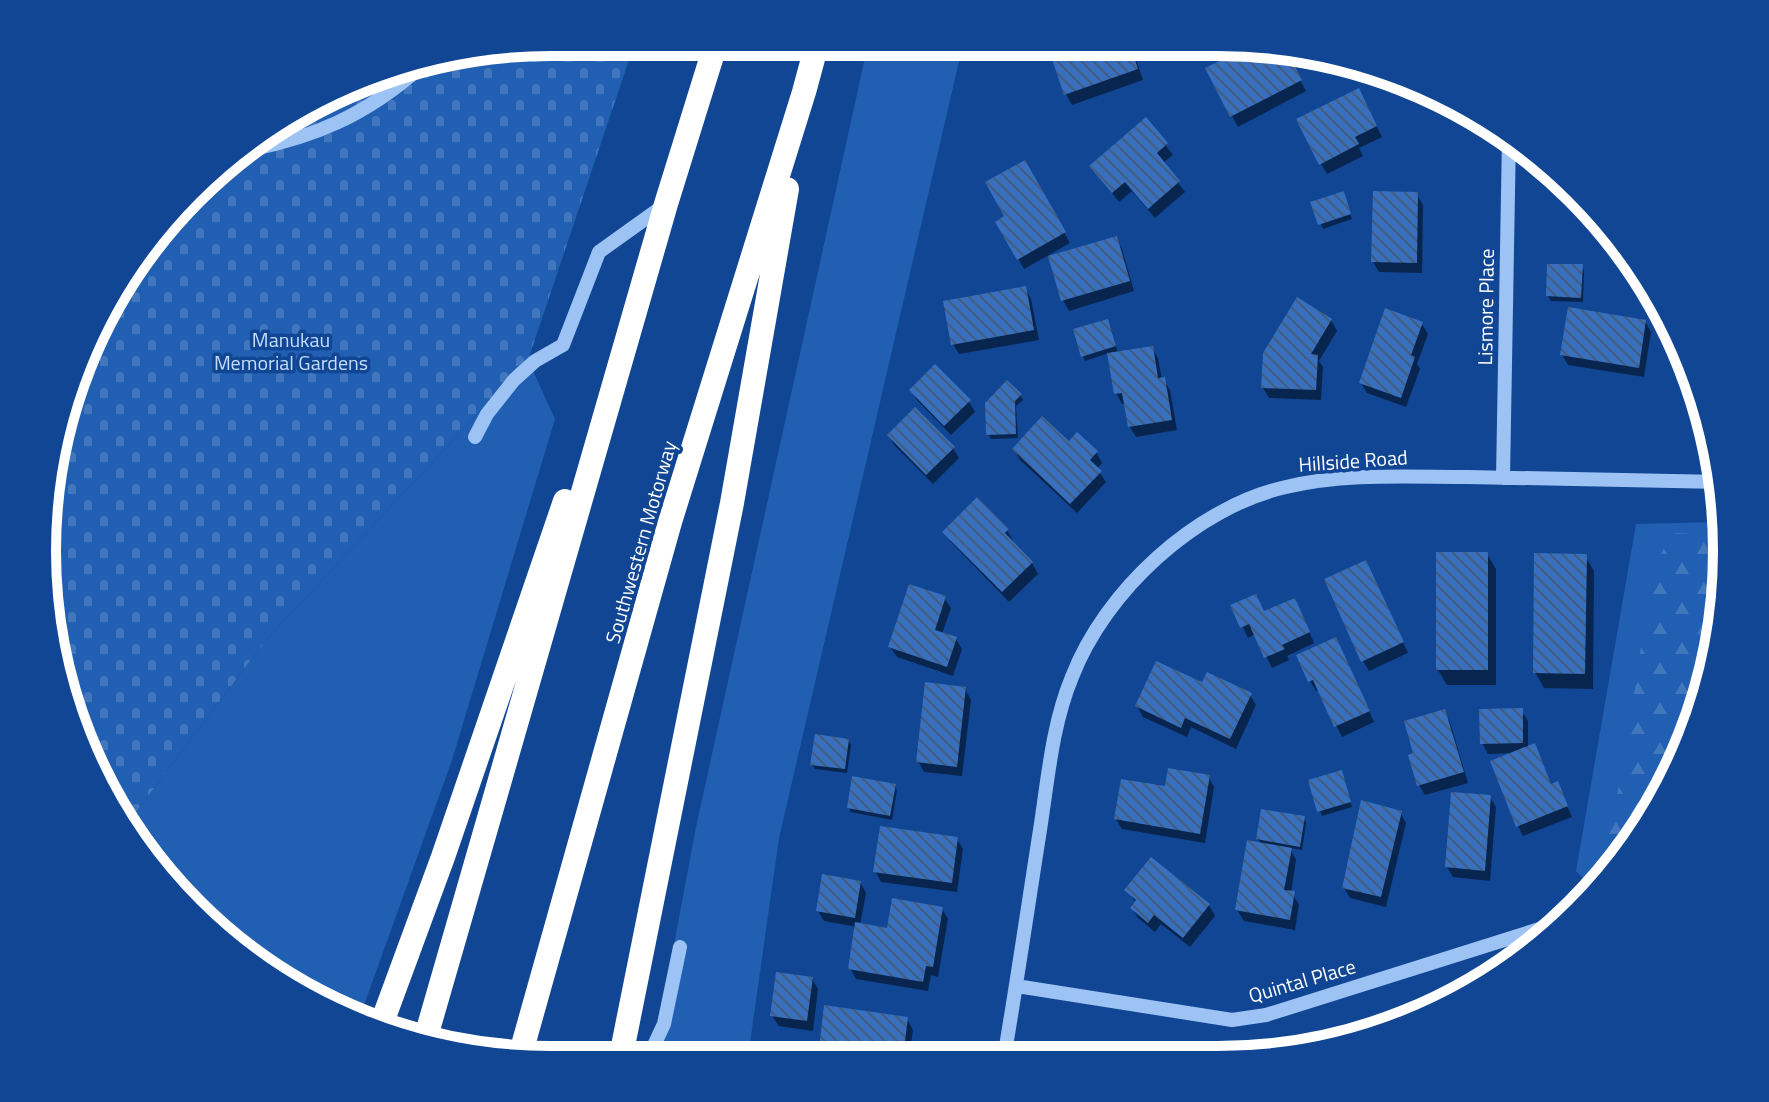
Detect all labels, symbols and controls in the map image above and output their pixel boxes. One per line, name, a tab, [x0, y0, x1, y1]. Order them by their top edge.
street label: Lismore Place	[1469, 248, 1502, 366]
park label: Manukau Memorial Gardens	[214, 324, 368, 378]
street label: Southwestern Motorway	[597, 436, 684, 647]
street label: Hillside Road	[1297, 441, 1409, 480]
street label: Quintal Place	[1245, 950, 1359, 1011]

